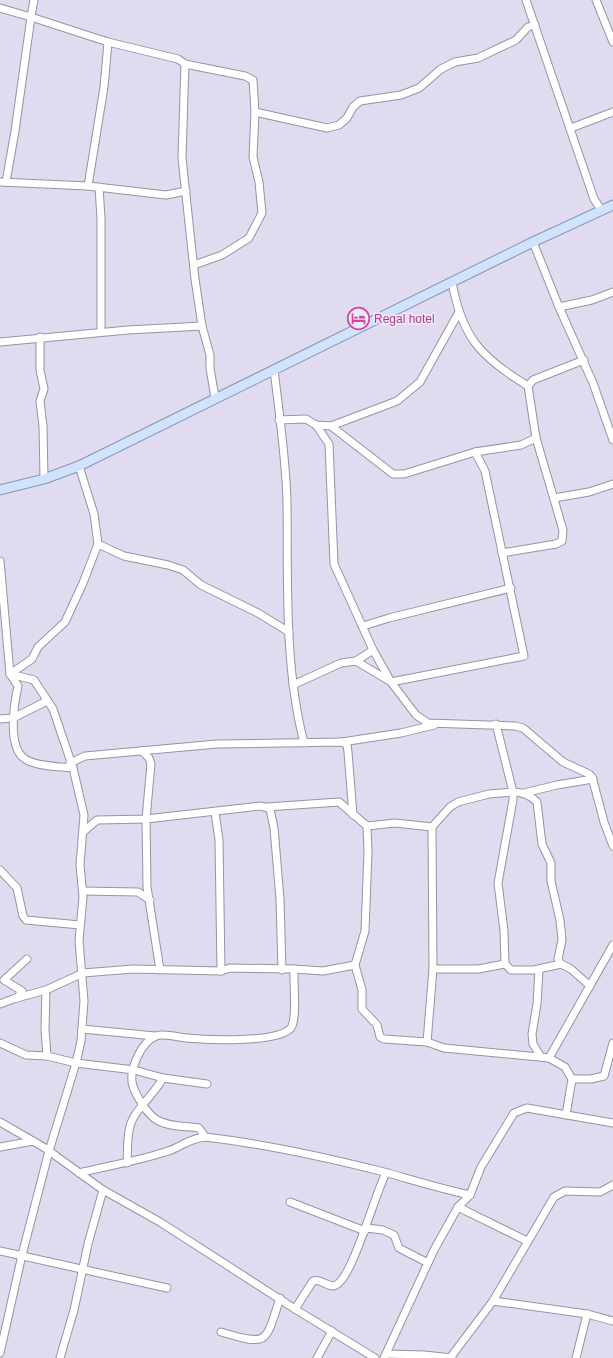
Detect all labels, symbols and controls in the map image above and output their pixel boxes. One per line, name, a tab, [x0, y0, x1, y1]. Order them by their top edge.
hotel icon: Regal hotel	[345, 306, 371, 332]
place label: Regal hotel	[374, 312, 435, 326]

